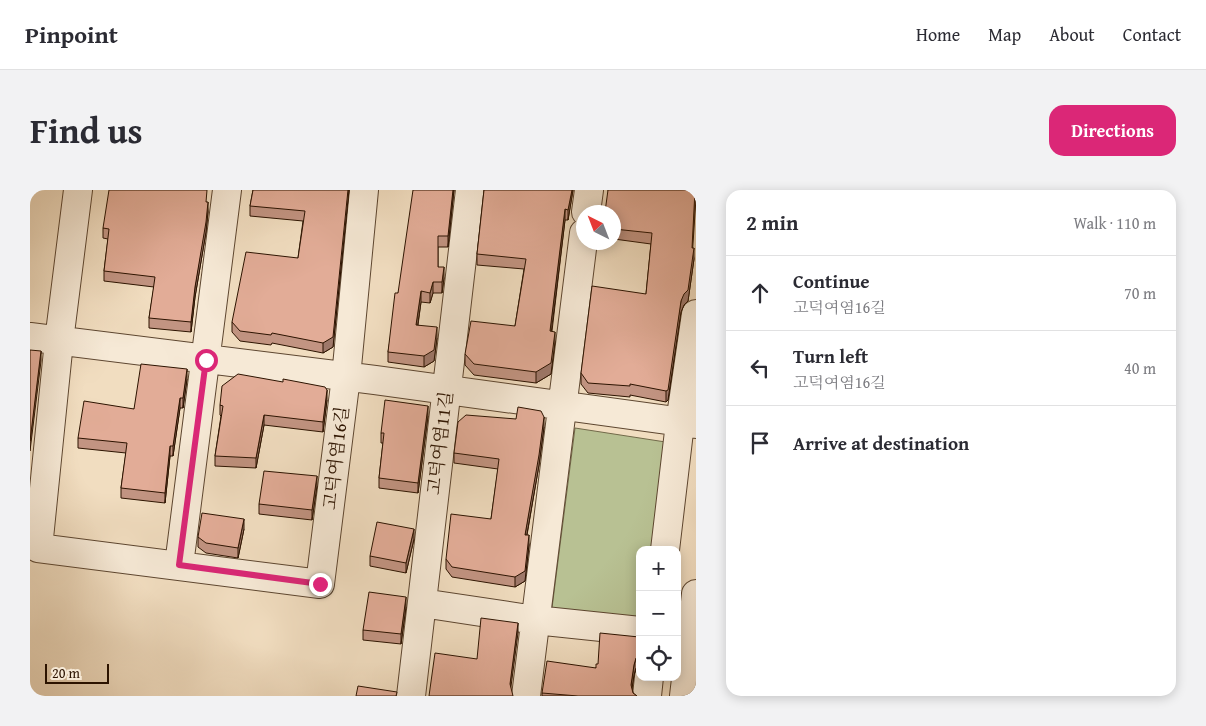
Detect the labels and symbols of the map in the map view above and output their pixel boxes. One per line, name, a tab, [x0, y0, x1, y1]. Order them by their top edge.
north arrow	[576, 205, 621, 250]
route start	[195, 349, 218, 372]
street label: 고덕여염11길	[420, 390, 459, 496]
street label: 고덕여염16길	[316, 405, 355, 511]
route end	[309, 573, 332, 596]
scale bar	[45, 661, 109, 684]

